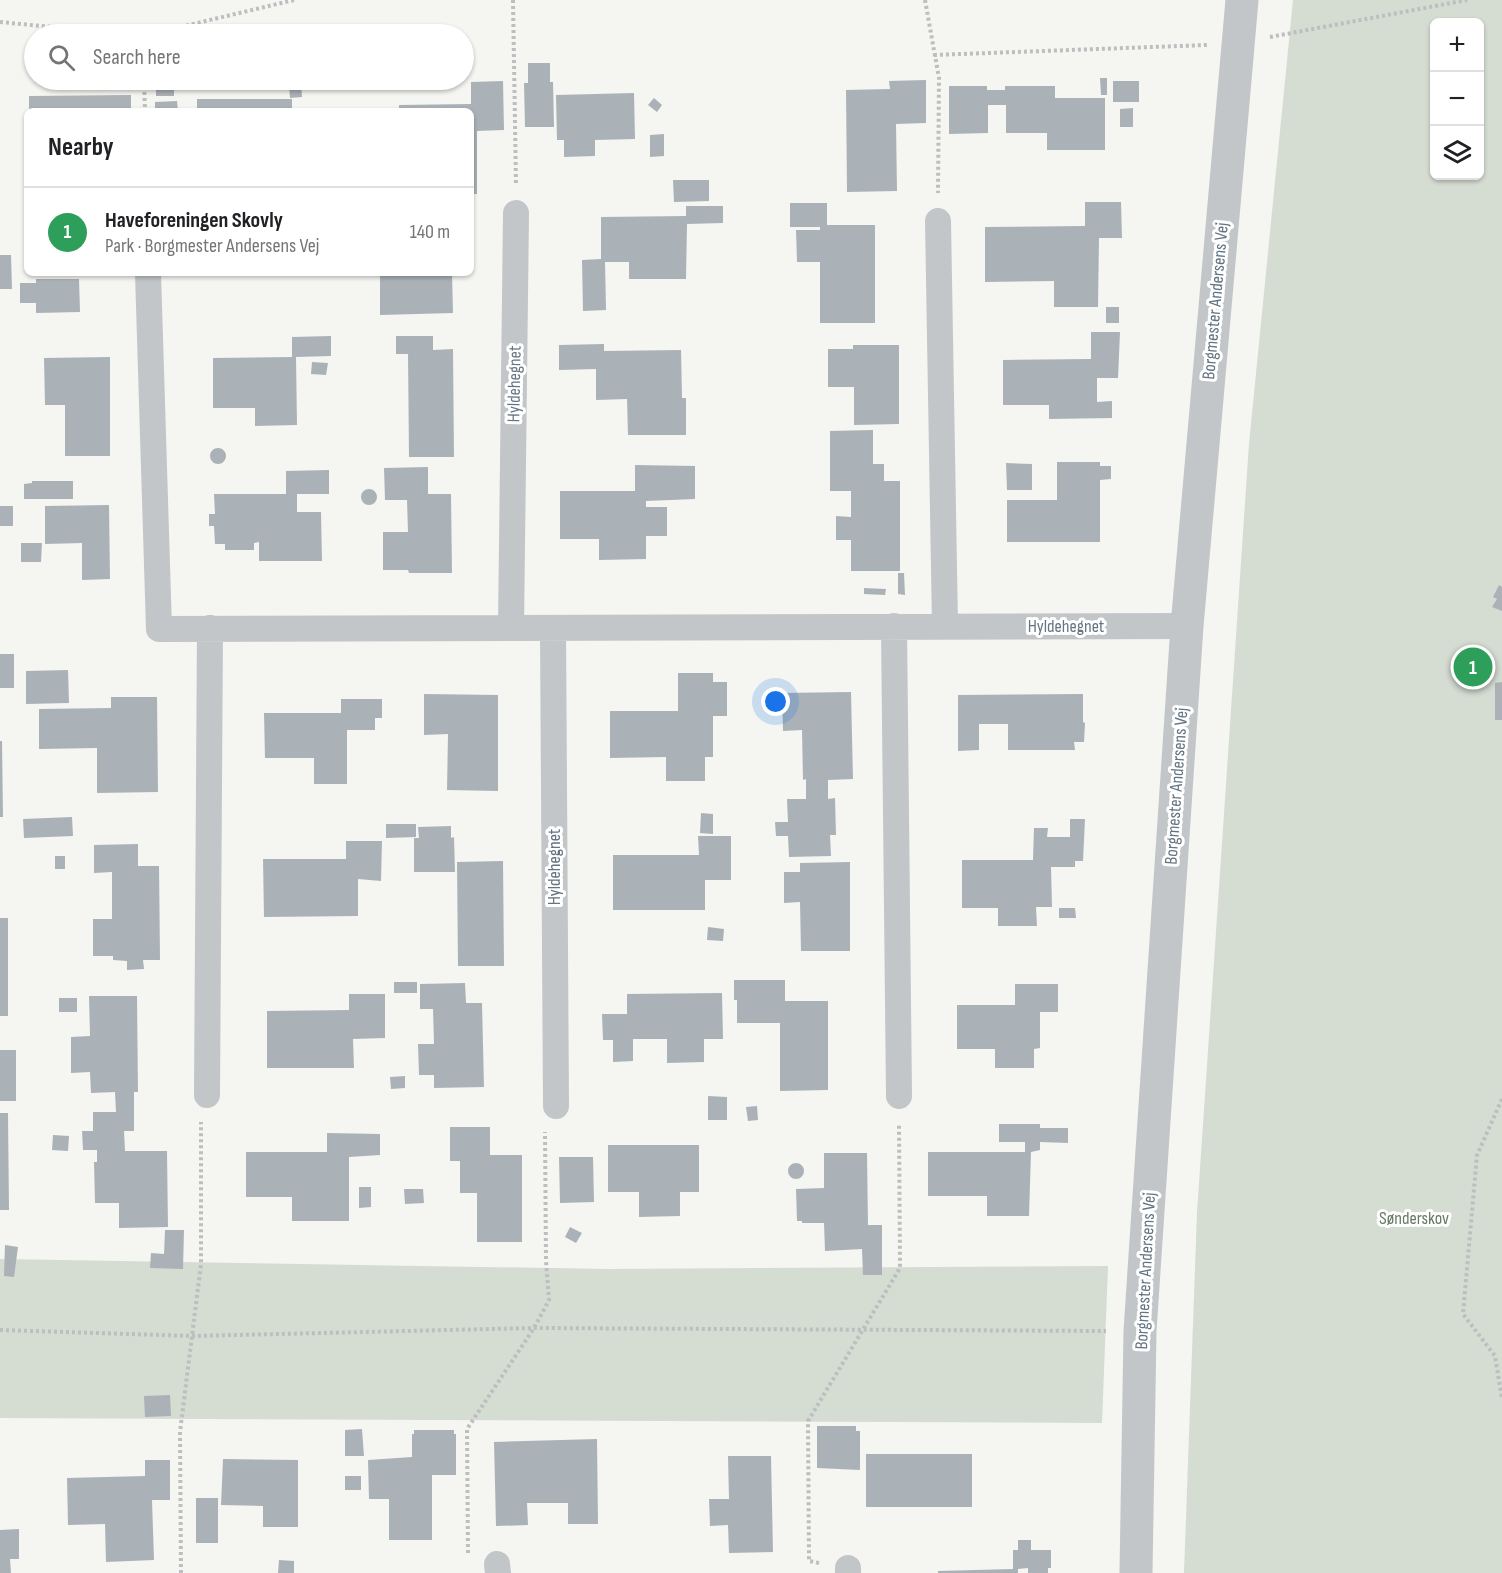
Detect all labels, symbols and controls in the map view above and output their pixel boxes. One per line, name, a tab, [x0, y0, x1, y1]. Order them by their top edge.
map controls	[1430, 18, 1484, 180]
button: +	[1430, 18, 1484, 72]
search box	[24, 24, 474, 90]
icon: search	[45, 41, 78, 74]
text: Search here	[93, 44, 180, 71]
button: −	[1430, 72, 1484, 126]
button: layers	[1430, 126, 1484, 180]
text: Nearby	[48, 132, 114, 163]
text: Haveforeningen Skovly	[105, 207, 283, 234]
text: 1	[64, 220, 71, 244]
text: 140 m	[410, 220, 450, 244]
street label: Borgmester Andersens Vej	[1198, 222, 1233, 380]
text: Park · Borgmester Andersens Vej	[105, 234, 319, 258]
street label: Hyldehegnet	[503, 345, 526, 423]
street label: Hyldehegnet	[1028, 616, 1105, 637]
pin: 1	[1454, 644, 1492, 690]
your location	[761, 687, 790, 716]
street label: Borgmester Andersens Vej	[1161, 707, 1192, 865]
street label: Hyldehegnet	[544, 828, 565, 905]
street label: Borgmester Andersens Vej	[1131, 1192, 1160, 1350]
park label: Sønderskov	[1379, 1208, 1449, 1229]

